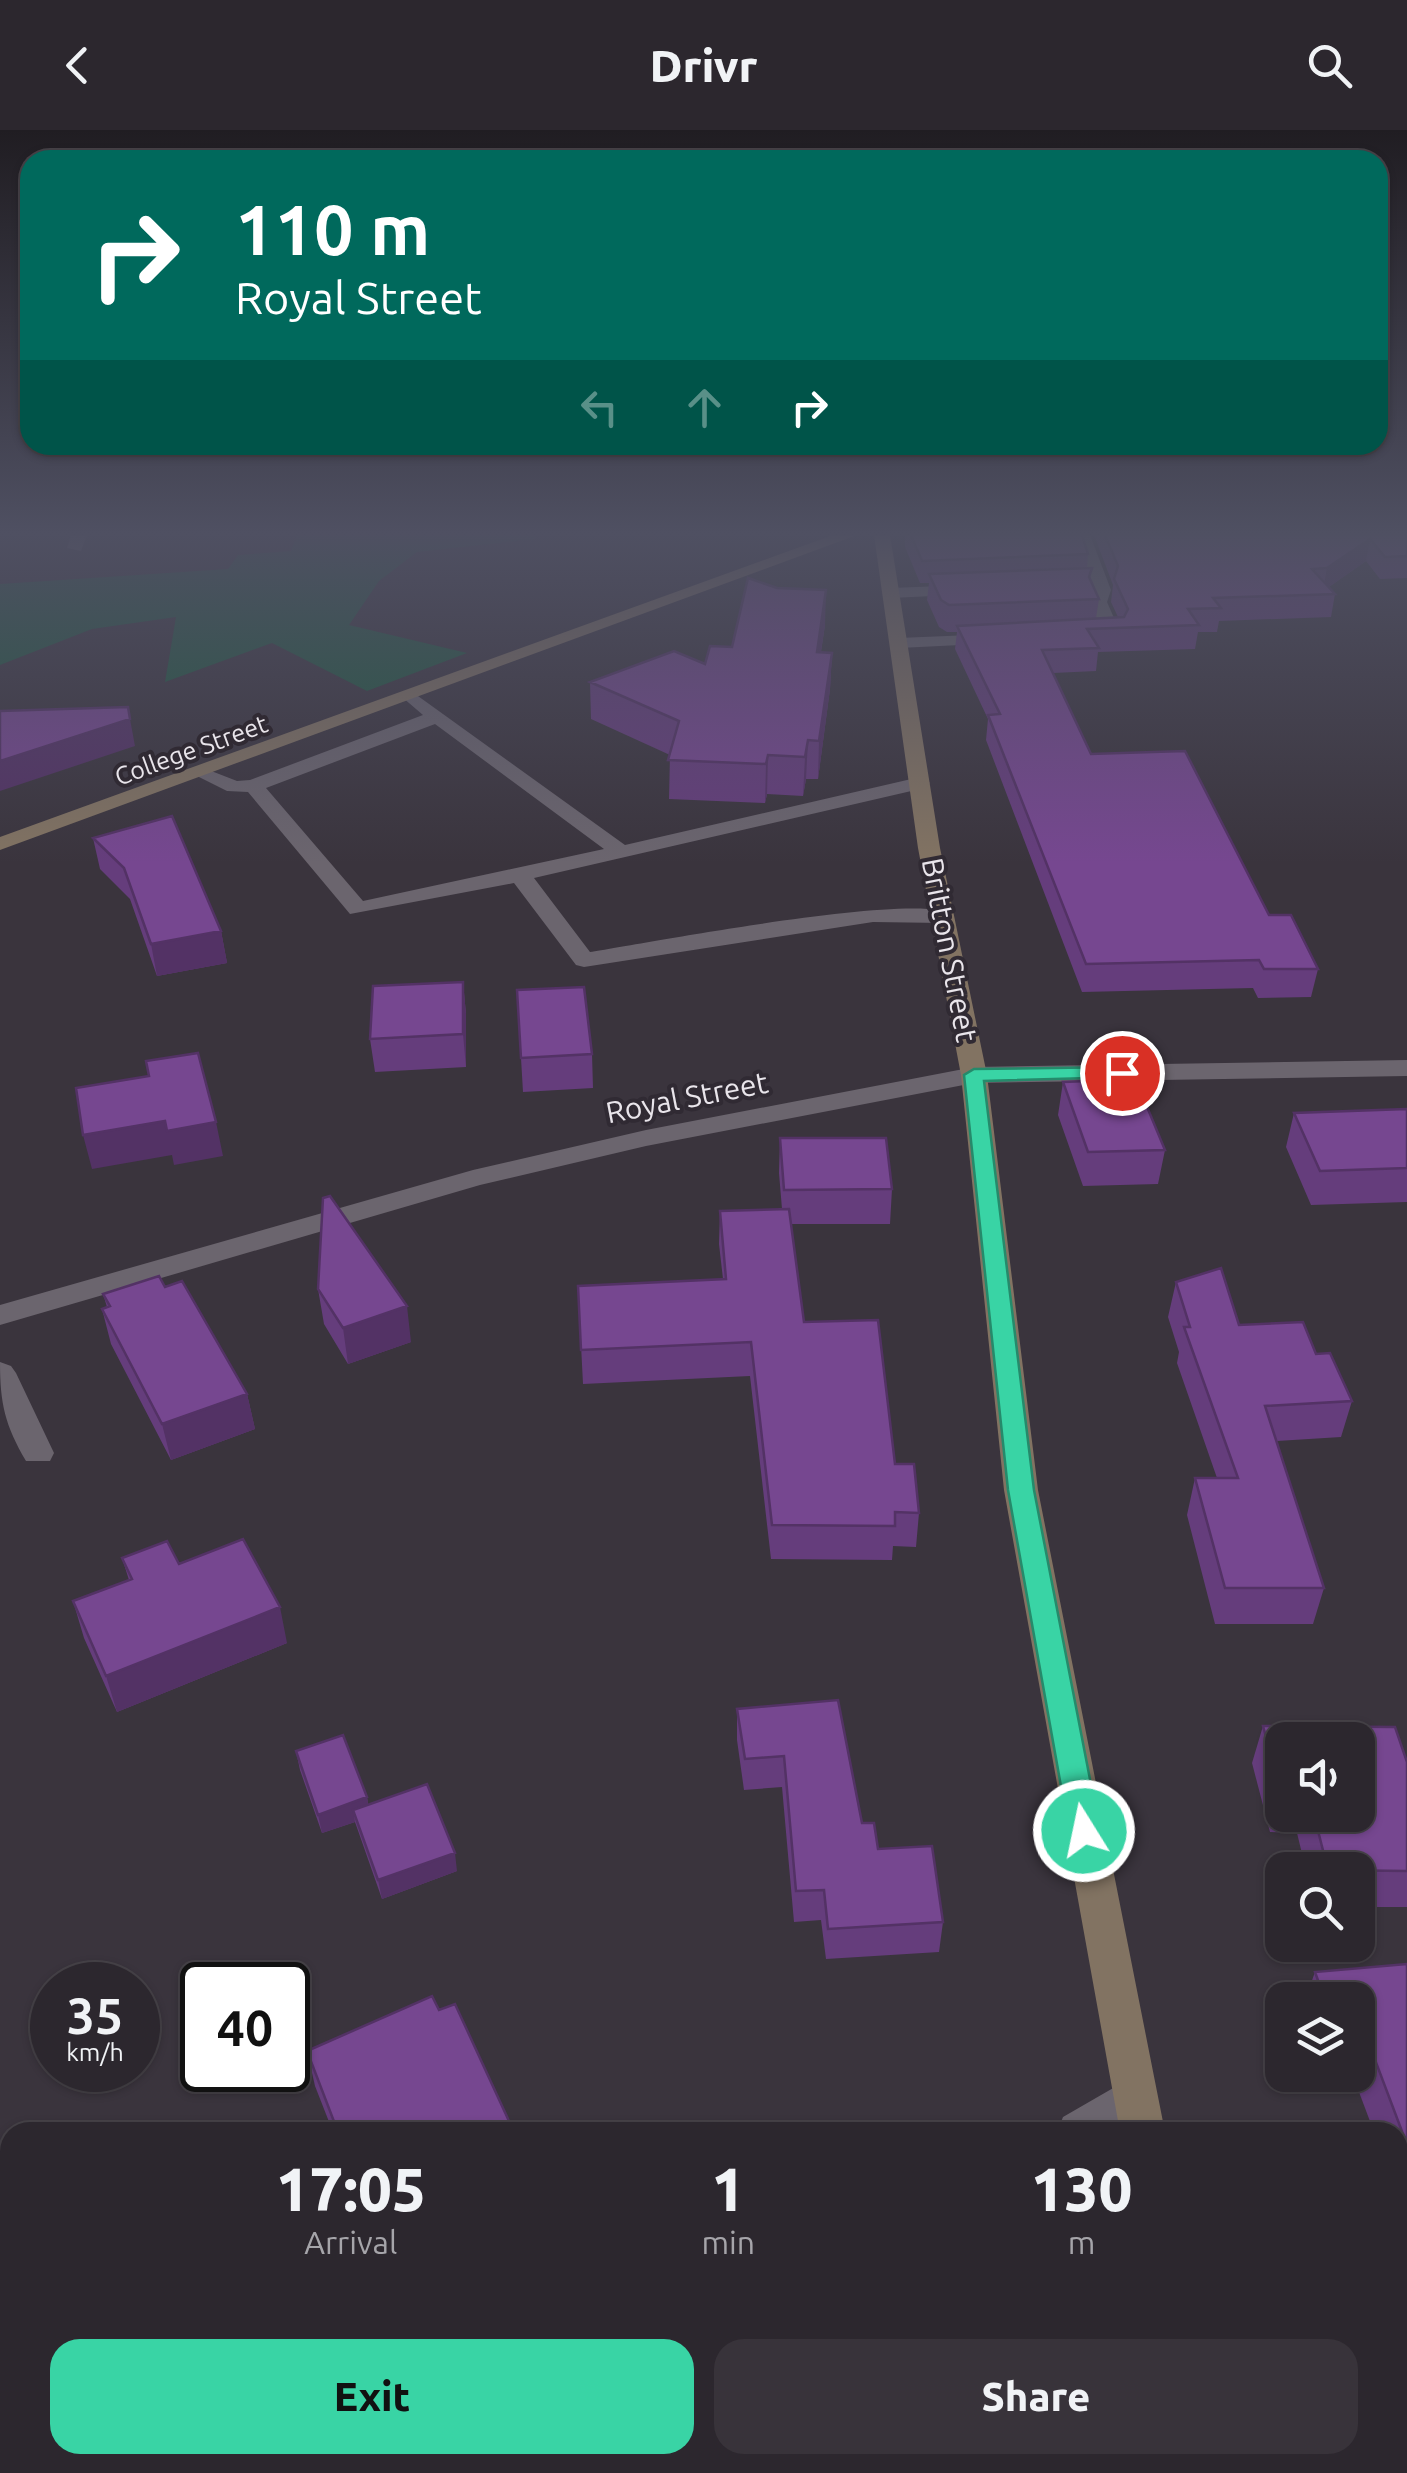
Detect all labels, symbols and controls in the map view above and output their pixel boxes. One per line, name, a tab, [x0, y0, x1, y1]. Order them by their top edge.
icon: back	[50, 38, 105, 93]
icon: search	[1302, 38, 1357, 93]
text: Drivr	[649, 40, 758, 91]
icon: right	[70, 190, 200, 320]
text: 110 m	[235, 190, 430, 268]
text: Royal Street	[235, 272, 482, 323]
icon: left	[572, 380, 627, 435]
icon: ahead	[677, 380, 732, 435]
icon: right	[782, 380, 837, 435]
street label: College Street	[111, 709, 271, 791]
street label: Britton Street	[915, 855, 985, 1045]
pin	[1080, 1031, 1165, 1116]
icon: arrive	[1095, 1046, 1150, 1101]
street label: Royal Street	[603, 1065, 771, 1129]
map controls	[1265, 1722, 1375, 2092]
button: sound	[1265, 1722, 1375, 1832]
position arrow	[1032, 1779, 1136, 1883]
button: search	[1265, 1852, 1375, 1962]
speed limit sign: 40	[180, 1962, 310, 2092]
button: layers	[1265, 1982, 1375, 2092]
text: 35	[67, 1987, 123, 2043]
text: km/h	[66, 2038, 124, 2066]
text: 17:05	[276, 2155, 426, 2222]
text: 1	[711, 2155, 745, 2222]
text: 130	[1031, 2155, 1132, 2222]
text: Arrival	[304, 2224, 397, 2260]
text: min	[701, 2224, 755, 2260]
text: m	[1068, 2224, 1095, 2260]
button: Exit	[50, 2339, 694, 2454]
button: Share	[714, 2339, 1358, 2454]

